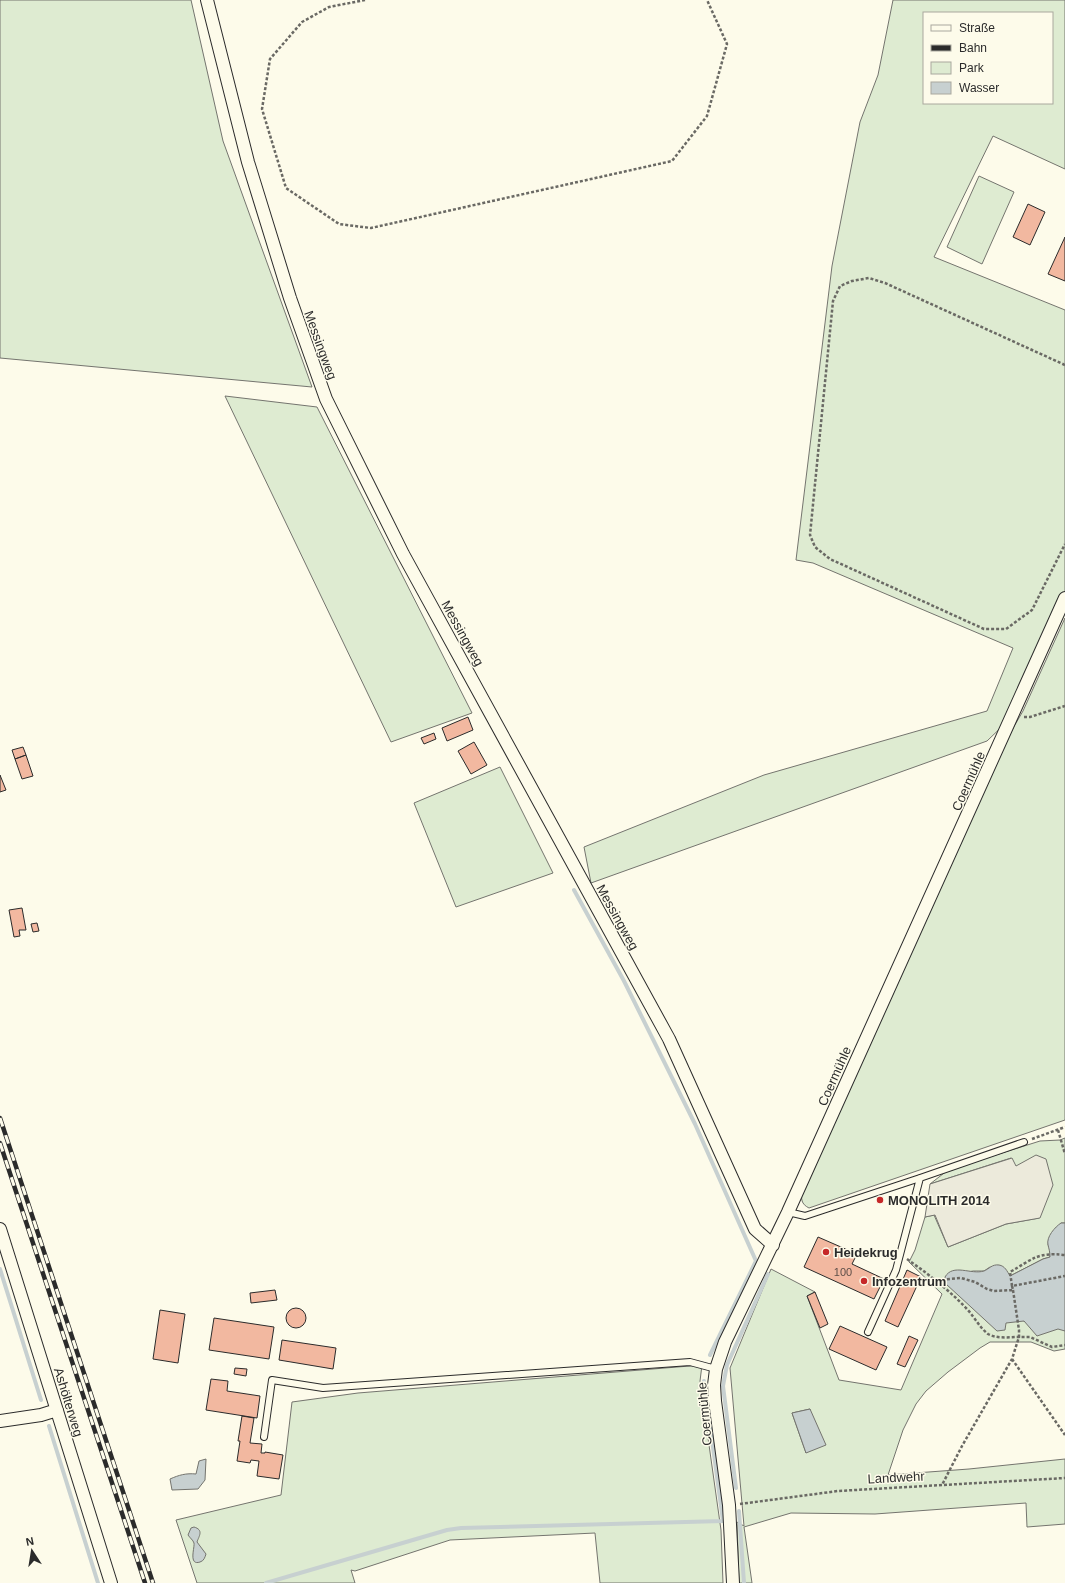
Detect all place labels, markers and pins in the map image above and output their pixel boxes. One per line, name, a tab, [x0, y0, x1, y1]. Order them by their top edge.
place label: MONOLITH 2014	[888, 1193, 991, 1208]
marker: MONOLITH 2014	[875, 1195, 885, 1205]
place label: Heidekrug	[834, 1245, 898, 1260]
marker: Heidekrug	[821, 1247, 831, 1257]
place label: Infozentrum	[872, 1274, 946, 1289]
marker: Infozentrum	[859, 1276, 869, 1286]

